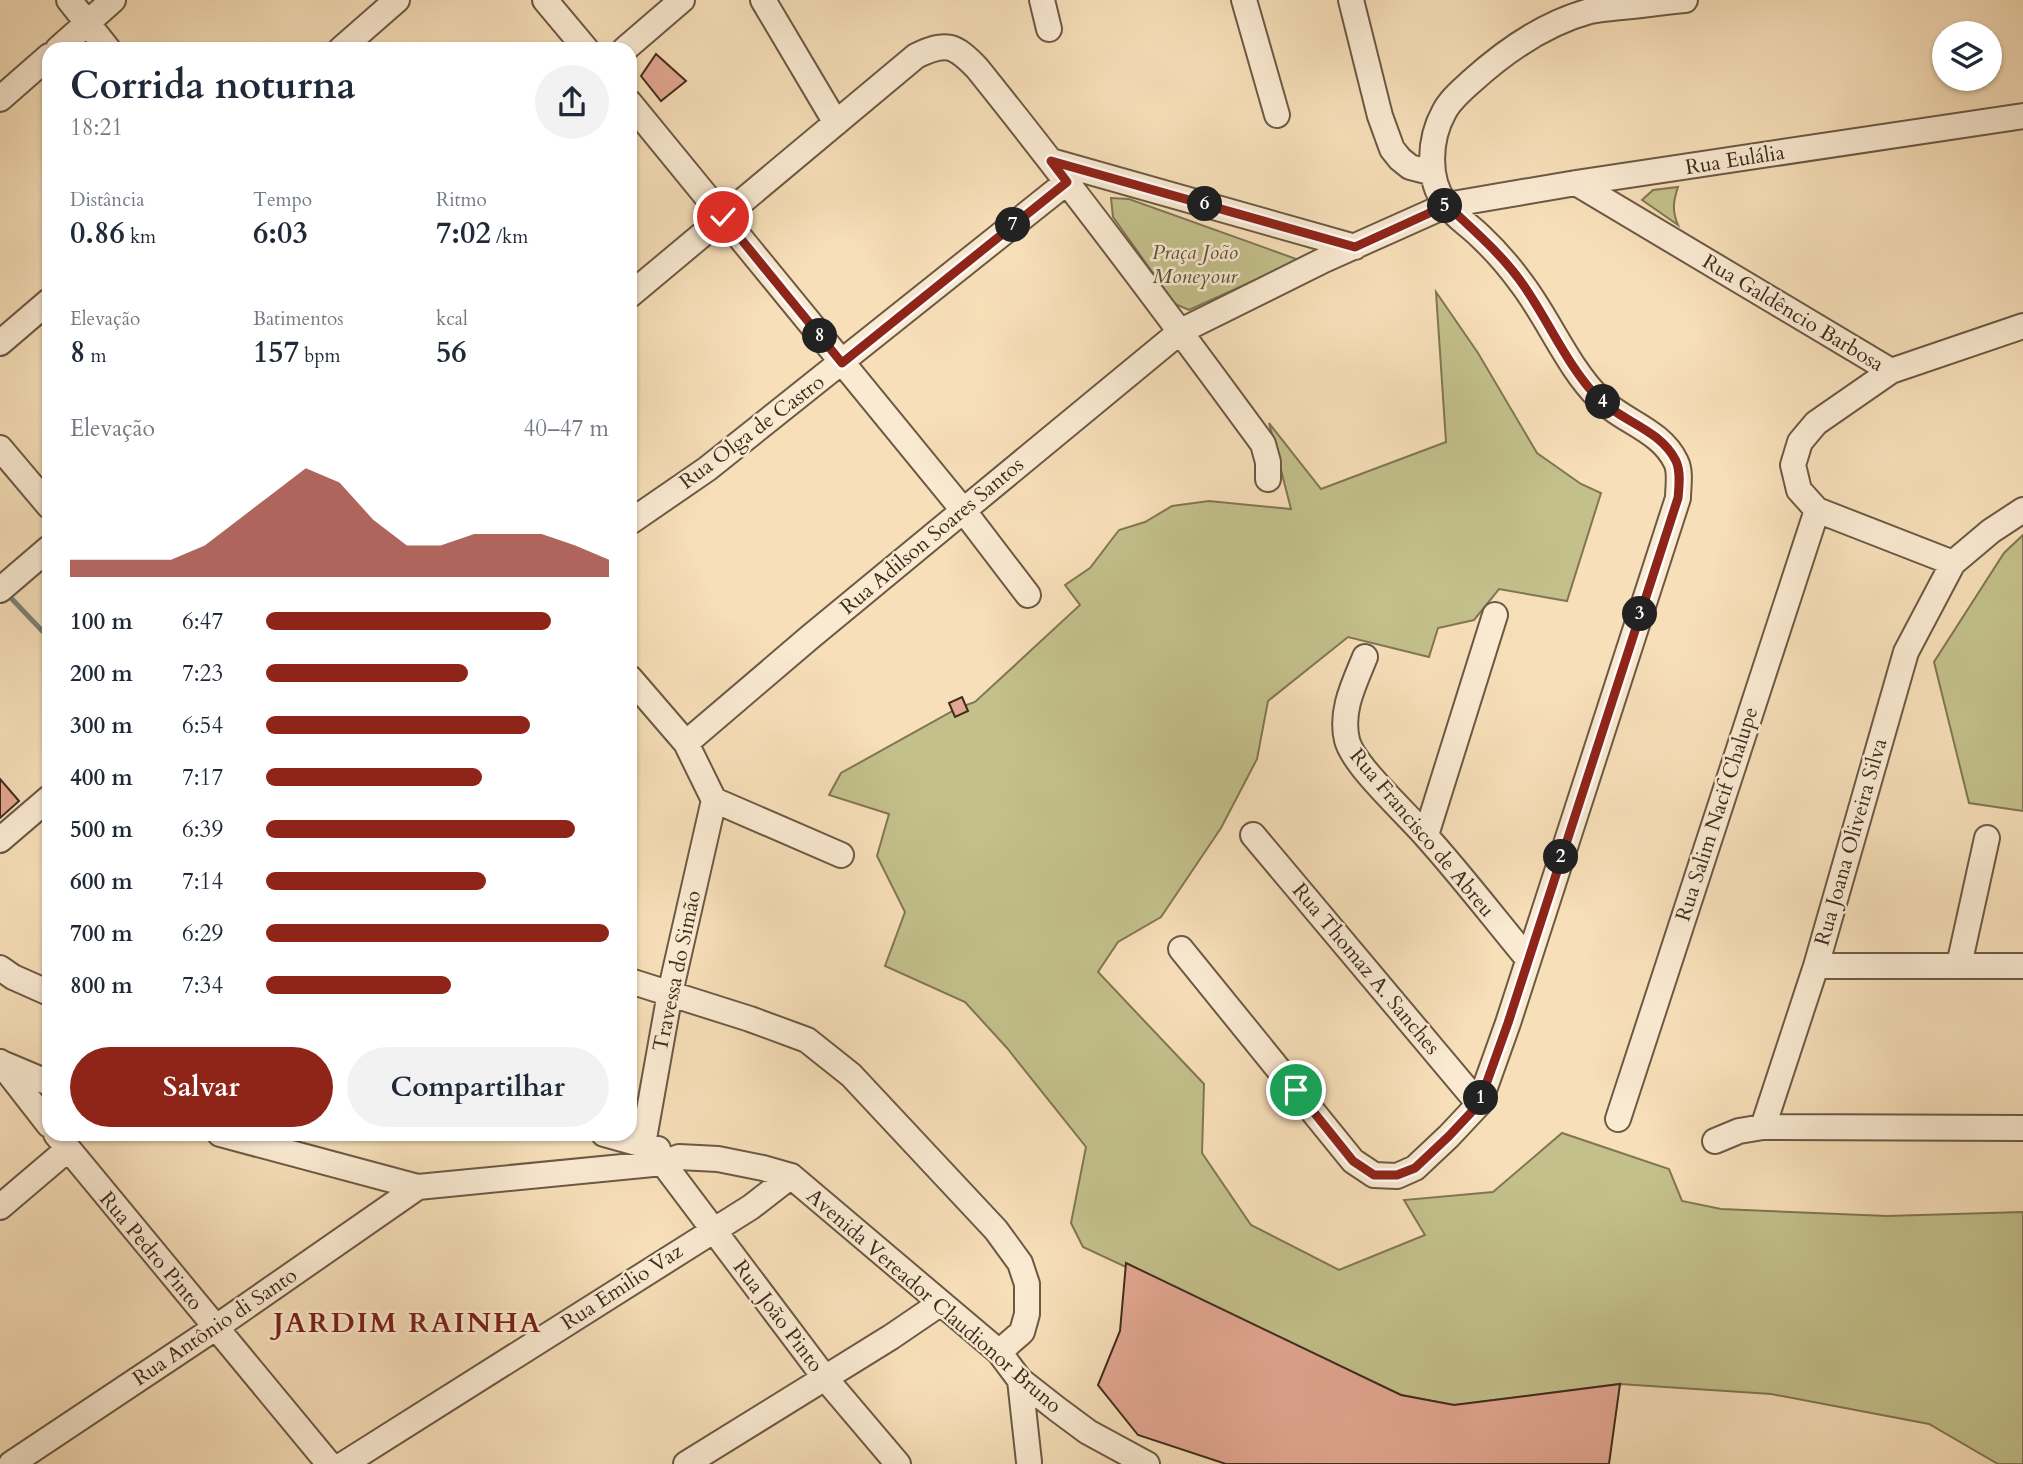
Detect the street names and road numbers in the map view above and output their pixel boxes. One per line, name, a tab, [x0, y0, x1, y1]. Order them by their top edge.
street label: Rua Eulália	[1683, 138, 1787, 182]
street label: Rua Galdêncio Barbosa	[1697, 247, 1889, 379]
street label: Rua Olga de Castro	[673, 368, 831, 496]
street label: Rua Adilson Soares Santos	[834, 451, 1030, 621]
street label: Rua Salim Nacif Chalupe	[1669, 703, 1765, 925]
street label: Rua Joana Oliveira Silva	[1808, 735, 1894, 949]
street label: Rua Francisco de Abreu	[1343, 743, 1501, 923]
street label: Rua Thomaz A. Sanches	[1285, 877, 1447, 1061]
street label: Travessa do Simão	[646, 888, 708, 1054]
street label: Avenida Vereador Claudionor Bruno	[800, 1182, 1068, 1420]
street label: Rua Pedro Pinto	[93, 1185, 209, 1317]
street label: Rua Emilio Vaz	[556, 1237, 689, 1337]
street label: Rua João Pinto	[726, 1254, 830, 1378]
street label: Rua Antônio di Santo	[127, 1261, 303, 1393]

